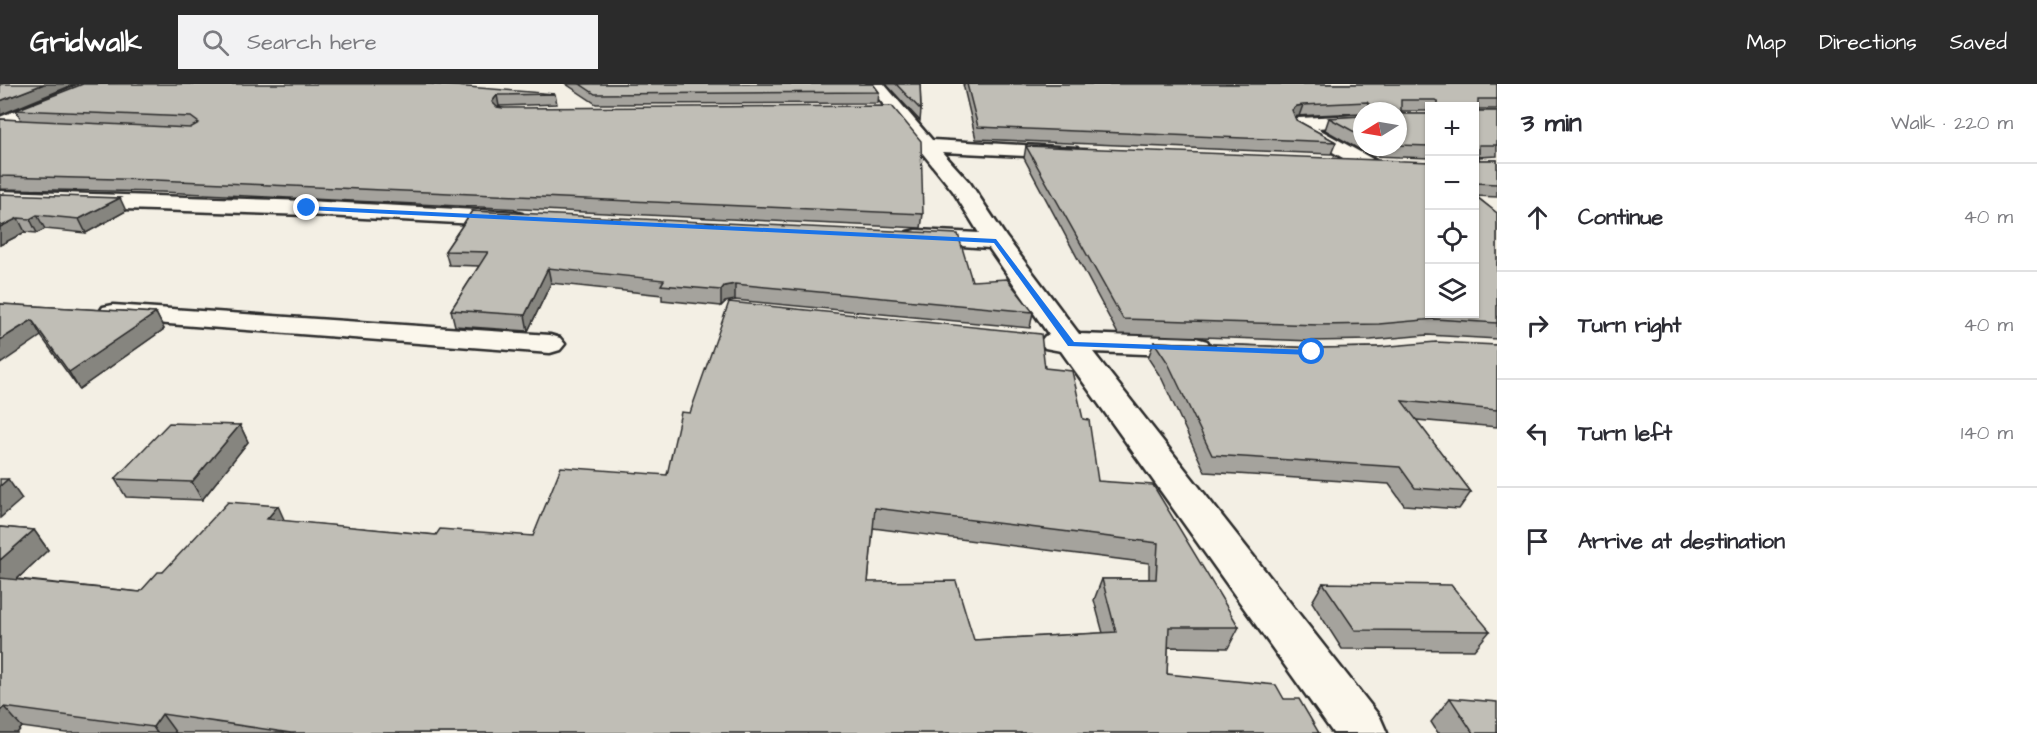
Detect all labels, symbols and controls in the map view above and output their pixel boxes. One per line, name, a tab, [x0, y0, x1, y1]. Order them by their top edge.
search box	[178, 15, 598, 69]
text: Gridwalk	[30, 23, 142, 62]
icon: search	[199, 26, 232, 59]
text: Search here	[247, 27, 377, 58]
text: Map	[1746, 28, 1786, 57]
text: Directions	[1819, 28, 1917, 57]
text: Saved	[1950, 28, 2007, 57]
north arrow	[1353, 102, 1407, 156]
map controls	[1425, 102, 1479, 318]
button: +	[1425, 102, 1479, 156]
text: 3 min	[1521, 105, 1582, 141]
text: Walk · 220 m	[1891, 109, 2013, 137]
button: −	[1425, 156, 1479, 210]
route end	[293, 194, 319, 220]
icon: ahead	[1521, 201, 1554, 234]
text: Continue	[1578, 202, 1663, 233]
text: 40 m	[1963, 203, 2013, 231]
button: locate	[1425, 210, 1479, 264]
button: layers	[1425, 264, 1479, 318]
icon: right	[1521, 309, 1554, 342]
text: Turn right	[1578, 310, 1681, 341]
text: 40 m	[1963, 311, 2013, 339]
route start	[1298, 338, 1324, 364]
icon: left	[1521, 417, 1554, 450]
text: Turn left	[1578, 418, 1672, 449]
text: 140 m	[1961, 419, 2013, 447]
icon: arrive	[1521, 525, 1554, 558]
text: Arrive at destination	[1578, 526, 1785, 557]

